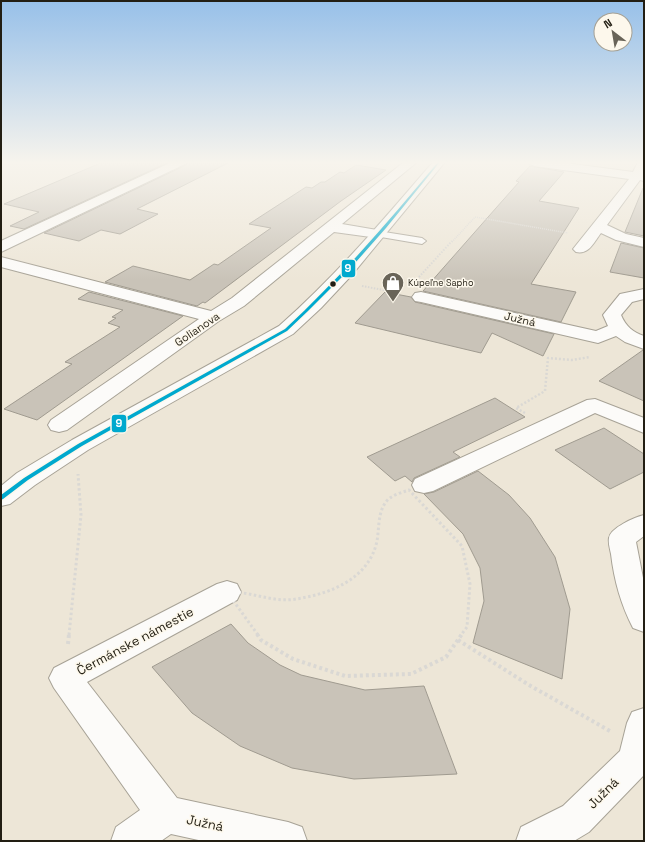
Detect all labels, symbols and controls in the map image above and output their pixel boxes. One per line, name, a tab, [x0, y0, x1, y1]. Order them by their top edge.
north arrow	[593, 12, 633, 52]
text: N	[601, 16, 615, 31]
line badge: 9	[341, 259, 356, 278]
text: 9	[345, 261, 352, 275]
shop icon: Kúpeľne Sapho	[380, 270, 406, 303]
place label: Kúpeľne Sapho	[408, 277, 474, 289]
unlabelled marker	[328, 279, 338, 289]
street label: Golianova	[172, 309, 223, 349]
street label: Južná	[503, 309, 538, 330]
line badge: 9	[111, 414, 127, 433]
text: 9	[116, 416, 123, 430]
street label: Čermánske námestie	[74, 603, 196, 679]
street label: Južná	[584, 773, 623, 812]
street label: Južná	[185, 811, 226, 835]

